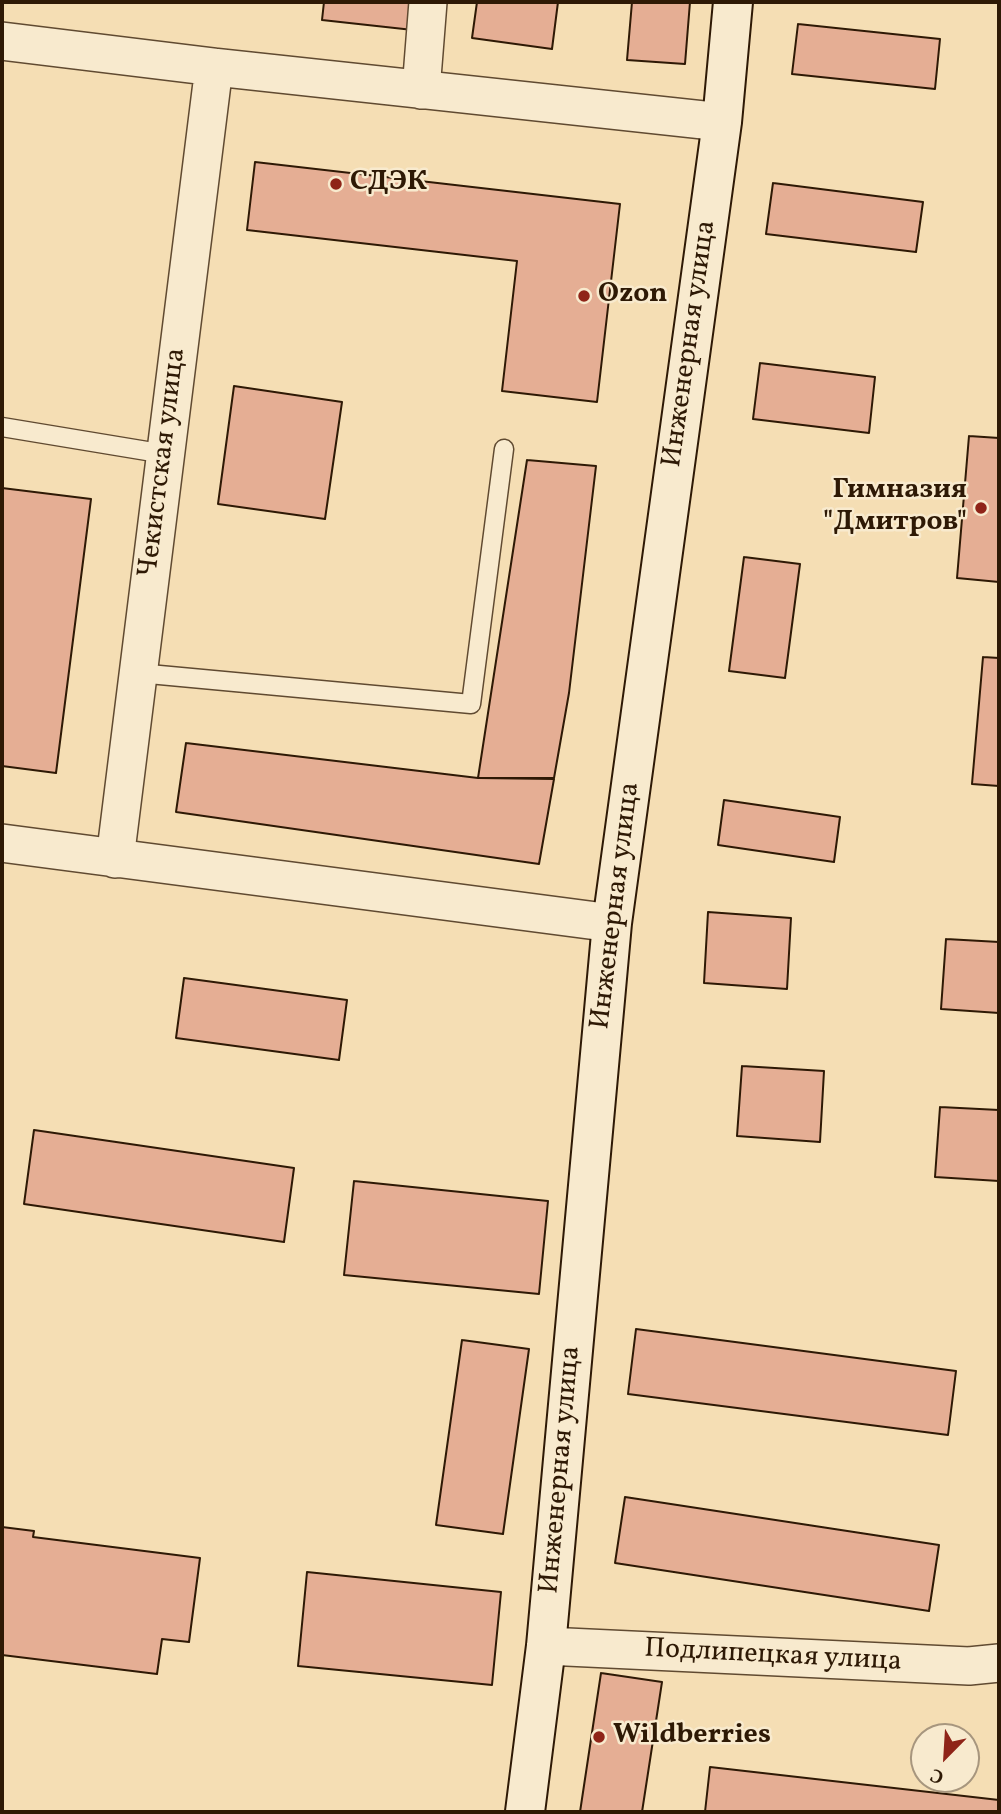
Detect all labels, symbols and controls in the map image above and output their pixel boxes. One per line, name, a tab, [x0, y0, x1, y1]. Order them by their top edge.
place label: СДЭК	[350, 167, 427, 201]
marker: СДЭК	[328, 176, 344, 192]
street label: Инженерная улица	[657, 218, 725, 470]
place label: Ozon	[598, 279, 668, 313]
marker: Ozon	[576, 288, 592, 304]
street label: Чекистская улица	[133, 346, 195, 580]
place label: Гимназия "Дмитров"	[823, 475, 967, 541]
marker: Гимназия "Дмитров"	[973, 500, 989, 516]
street label: Инженерная улица	[585, 781, 649, 1031]
street label: Инженерная улица	[534, 1345, 590, 1595]
street label: Подлипецкая улица	[643, 1633, 903, 1681]
place label: Wildberries	[613, 1720, 771, 1754]
north arrow	[910, 1723, 980, 1793]
marker: Wildberries	[591, 1729, 607, 1745]
text: С	[926, 1761, 948, 1790]

